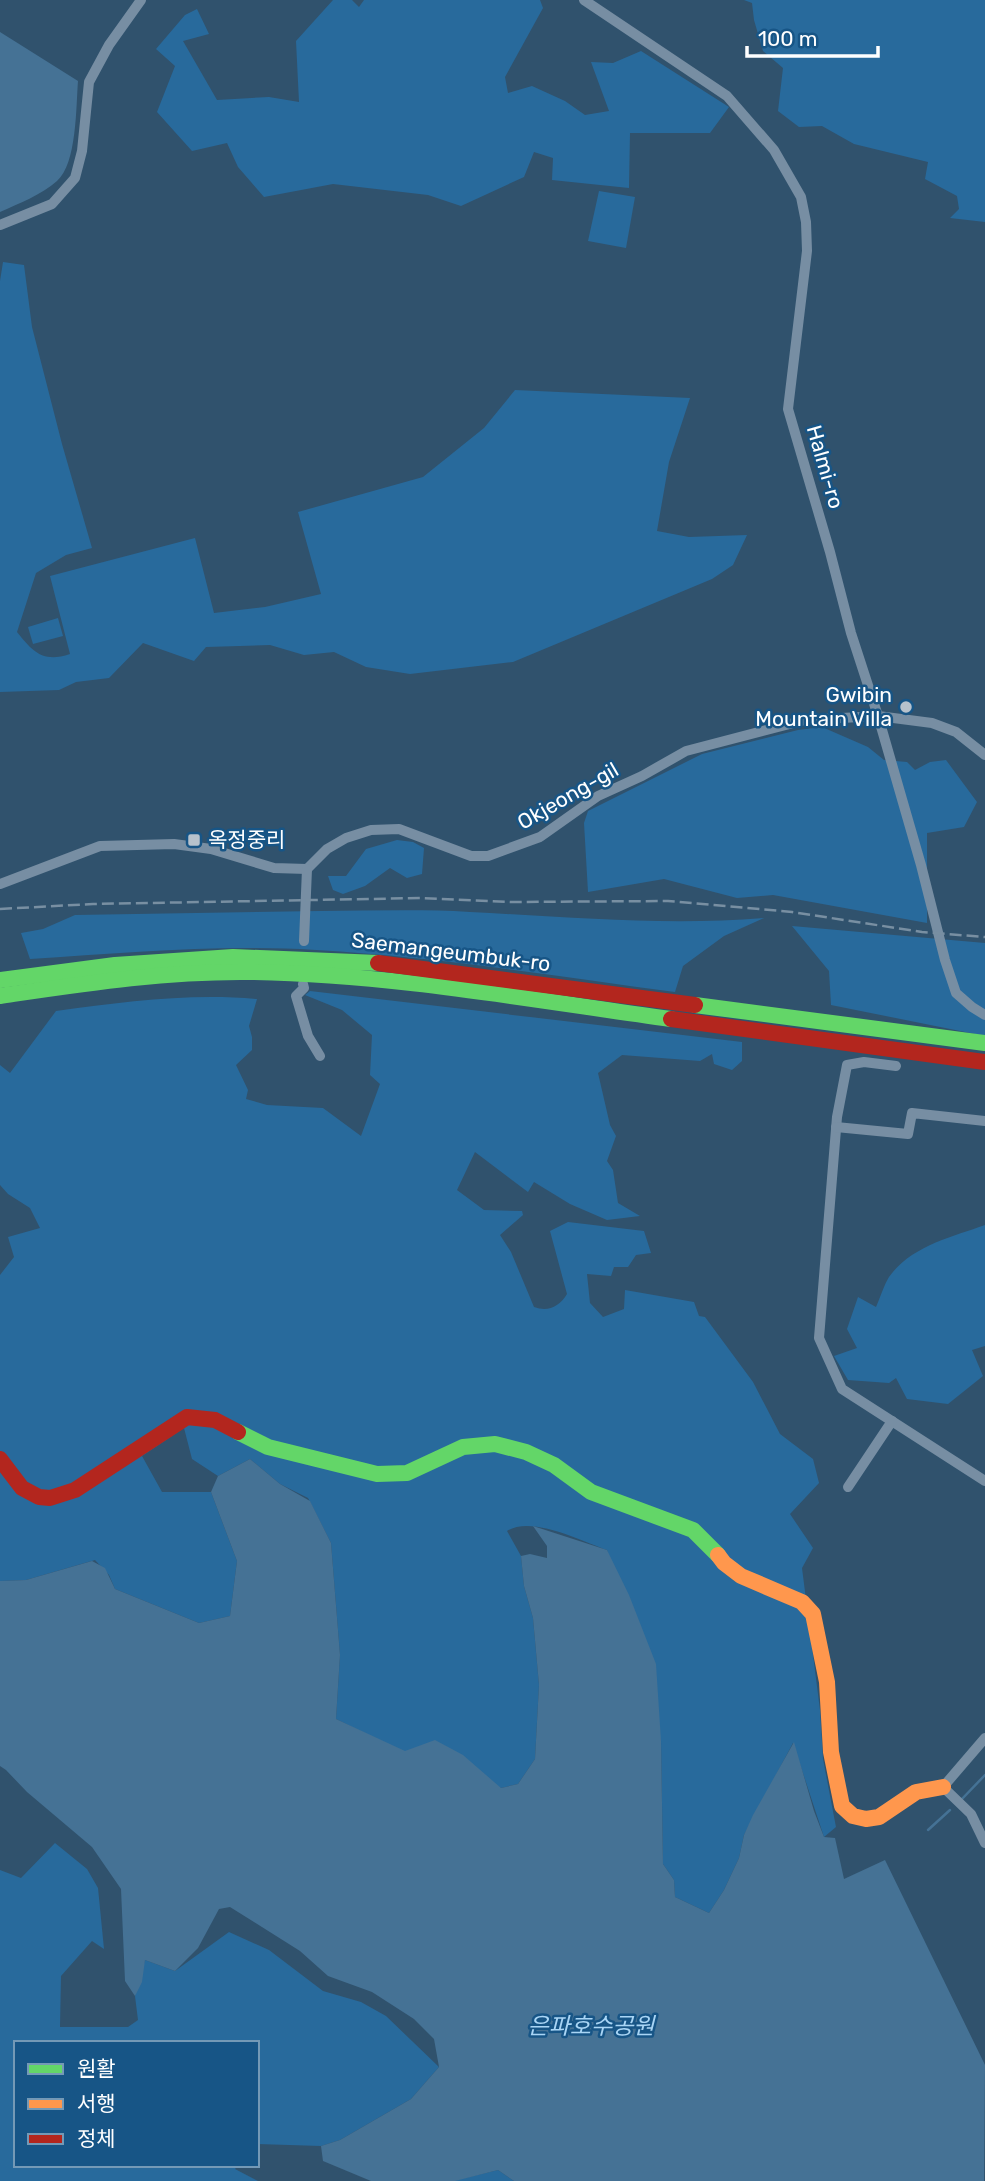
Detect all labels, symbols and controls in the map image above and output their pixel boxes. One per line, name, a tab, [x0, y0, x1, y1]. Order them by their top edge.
scale bar	[747, 14, 878, 58]
text: 100 m	[758, 26, 817, 51]
street label: Halmi-ro	[802, 422, 849, 511]
place label: Gwibin Mountain Villa	[755, 682, 892, 731]
marker: Gwibin Mountain Villa	[898, 699, 914, 715]
street label: Okjeong-gil	[513, 757, 623, 834]
place label: 옥정중리	[208, 827, 285, 852]
marker: 옥정중리	[186, 832, 202, 848]
street label: Saemangeumbuk-ro	[350, 927, 552, 976]
water label: 은파호수공원	[528, 2012, 656, 2040]
legend	[14, 2041, 259, 2167]
text: 원활	[77, 2056, 116, 2081]
text: 서행	[77, 2091, 116, 2116]
text: 정체	[77, 2126, 116, 2151]

